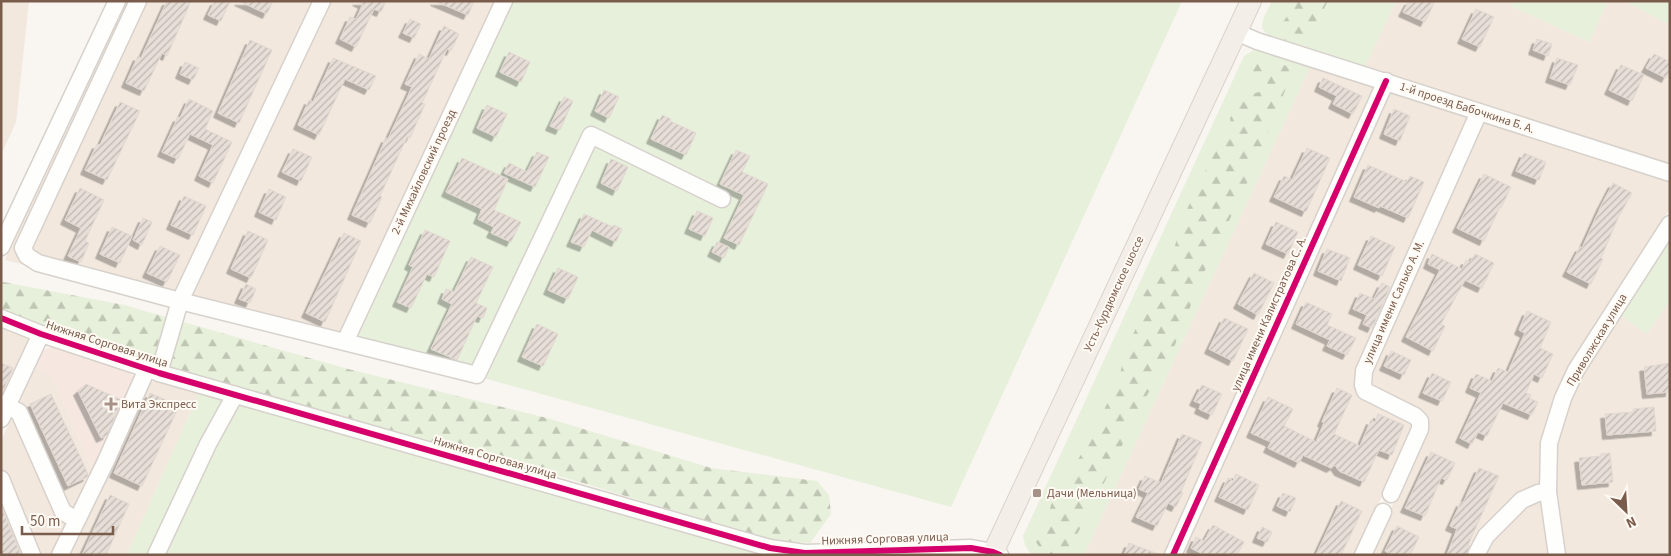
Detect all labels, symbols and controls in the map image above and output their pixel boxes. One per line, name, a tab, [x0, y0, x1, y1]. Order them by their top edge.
street label: 1-й проезд Бабочкина Б. А.	[1397, 78, 1537, 138]
street label: 2-й Михайловский проезд	[387, 106, 461, 237]
street label: Усть-Курдюмское шоссе	[1080, 233, 1148, 355]
street label: улица имени Калистратова С. А.	[1227, 234, 1311, 394]
street label: улица имени Салько А. М.	[1359, 238, 1429, 366]
street label: Приволжская улица	[1563, 290, 1631, 390]
street label: Нижняя Сорговая улица	[44, 316, 170, 372]
place label: Вита Экспресс	[121, 396, 197, 413]
marker: Вита Экспресс	[105, 398, 117, 410]
street label: Нижняя Сорговая улица	[431, 432, 559, 484]
place label: Дачи (Мельница)	[1047, 485, 1137, 502]
north arrow	[1601, 486, 1651, 536]
marker: Дачи (Мельница)	[1031, 487, 1043, 499]
scale bar	[22, 504, 114, 536]
text: 50 m	[30, 511, 60, 532]
text: N	[1623, 511, 1640, 533]
street label: Нижняя Сорговая улица	[821, 528, 949, 550]

